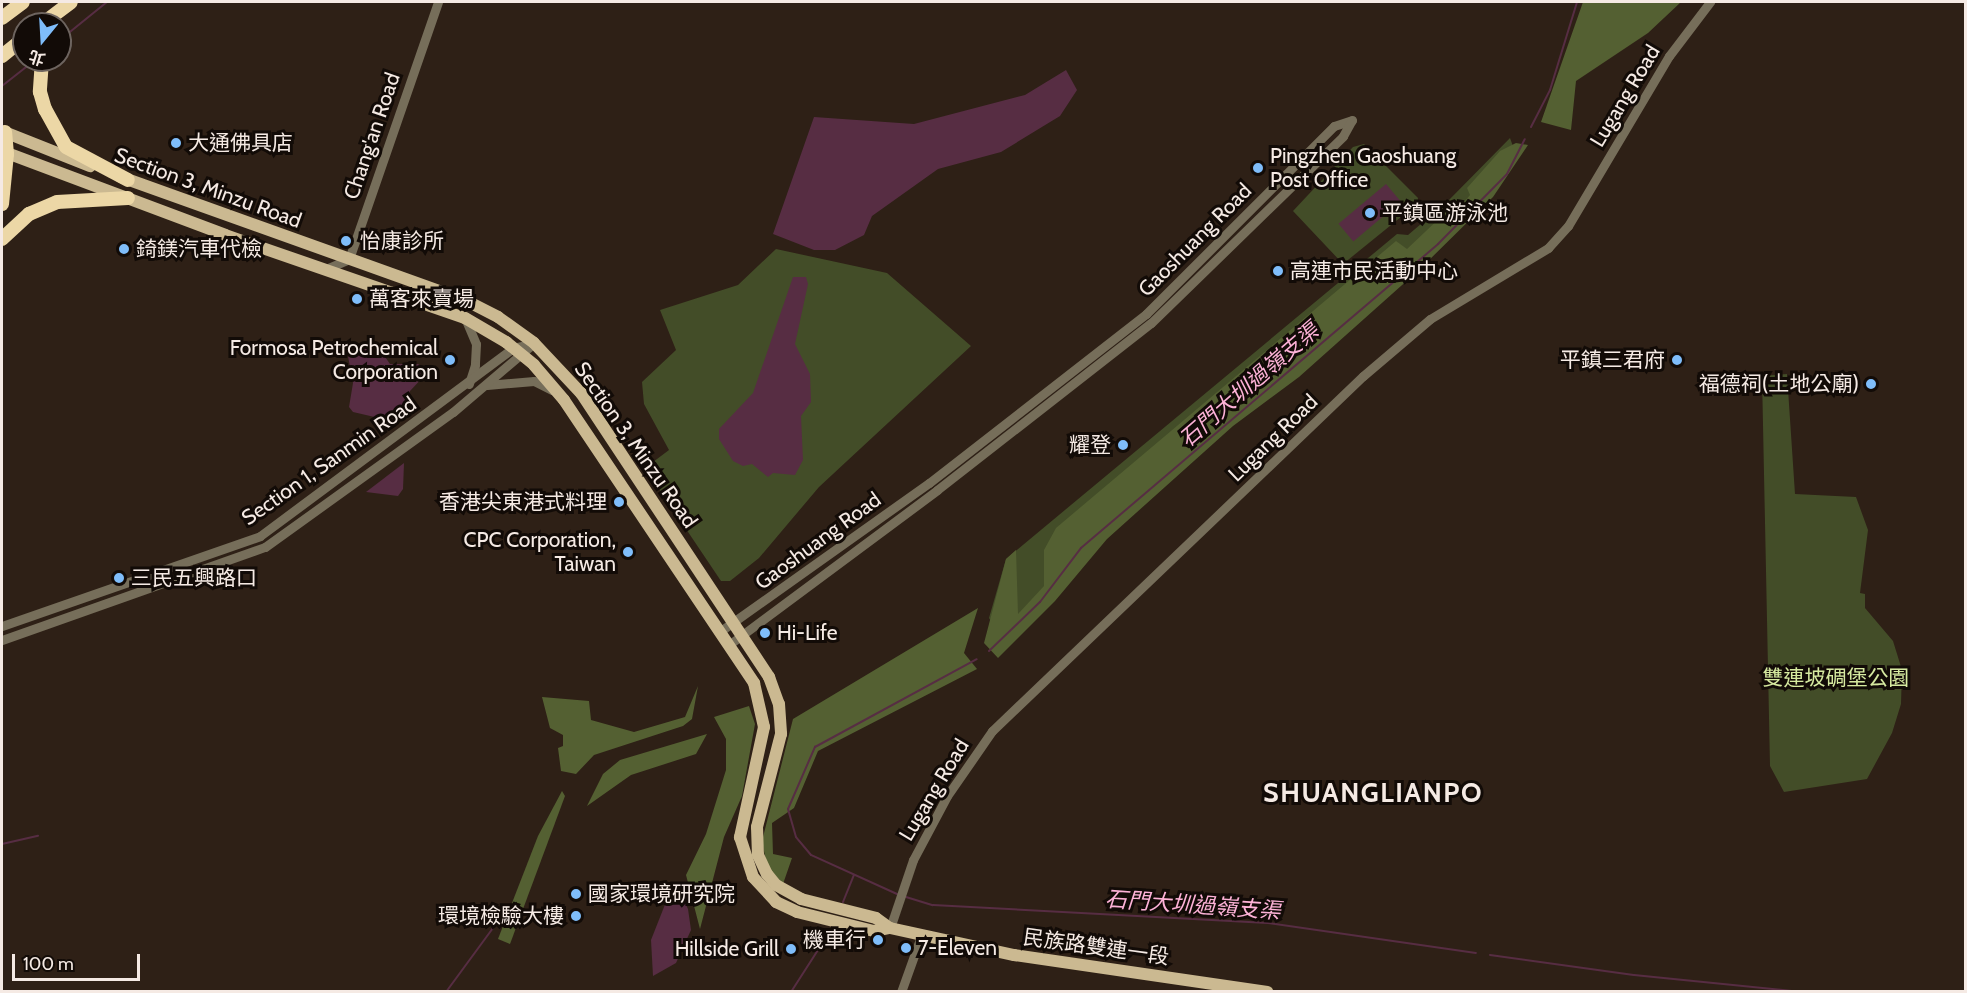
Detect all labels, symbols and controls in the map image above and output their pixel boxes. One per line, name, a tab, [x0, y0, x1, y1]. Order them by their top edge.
north arrow	[12, 12, 72, 72]
street label: Lugang Road	[1585, 40, 1665, 152]
text: 北	[26, 46, 47, 69]
street label: Chang'an Road	[339, 69, 405, 203]
place label: 大通佛具店	[188, 130, 293, 156]
marker: 大通佛具店	[169, 136, 183, 150]
street label: Section 3, Minzu Road	[111, 142, 305, 234]
place label: Pingzhen Gaoshuang Post Office	[1270, 143, 1456, 193]
marker: Pingzhen Gaoshuang Post Office	[1251, 161, 1265, 175]
street label: Gaoshuang Road	[1133, 178, 1257, 302]
place label: 平鎮區游泳池	[1382, 200, 1508, 226]
marker: 平鎮區游泳池	[1363, 206, 1377, 220]
place label: 怡康診所	[360, 228, 444, 254]
marker: 怡康診所	[337, 232, 355, 250]
place label: 錡鎂汽車代檢	[136, 236, 262, 262]
marker: 錡鎂汽車代檢	[117, 242, 131, 256]
place label: 高連市民活動中心	[1290, 258, 1458, 284]
marker: 高連市民活動中心	[1271, 264, 1285, 278]
place label: 萬客來賣場	[369, 286, 474, 312]
marker: 萬客來賣場	[350, 292, 364, 306]
water label: 石門大圳過嶺支渠	[1174, 317, 1324, 453]
place label: Formosa Petrochemical Corporation	[230, 335, 438, 385]
place label: 平鎮三君府	[1560, 347, 1665, 373]
marker: Formosa Petrochemical Corporation	[443, 353, 457, 367]
marker: 平鎮三君府	[1670, 353, 1684, 367]
street label: Section 3, Minzu Road	[569, 357, 703, 533]
place label: 福德祠(土地公廟)	[1699, 371, 1859, 397]
marker: 福德祠(土地公廟)	[1864, 377, 1878, 391]
street label: Lugang Road	[1223, 389, 1323, 487]
street label: Section 1, Sanmin Road	[237, 391, 421, 531]
place label: 耀登	[1069, 432, 1111, 458]
marker: 耀登	[1116, 438, 1130, 452]
street label: Gaoshuang Road	[750, 487, 886, 595]
place label: 香港尖東港式料理	[439, 489, 607, 515]
marker: 香港尖東港式料理	[612, 495, 626, 509]
place label: CPC Corporation, Taiwan	[464, 527, 616, 577]
marker: CPC Corporation, Taiwan	[621, 545, 635, 559]
place label: 三民五興路口	[131, 565, 257, 591]
marker: 三民五興路口	[112, 571, 126, 585]
place label: Hi-Life	[777, 620, 837, 646]
marker: Hi-Life	[758, 626, 772, 640]
park label: 雙連坡碉堡公園	[1763, 665, 1909, 691]
street label: Lugang Road	[894, 734, 974, 846]
district label: SHUANGLIANPO	[1263, 777, 1483, 809]
place label: 國家環境研究院	[588, 881, 735, 907]
water label: 石門大圳過嶺支渠	[1104, 886, 1282, 924]
marker: 國家環境研究院	[569, 887, 583, 901]
place label: 環境檢驗大樓	[438, 903, 564, 929]
marker: 環境檢驗大樓	[569, 909, 583, 923]
street label: 民族路雙連一段	[1021, 924, 1171, 970]
place label: 機車行	[803, 927, 866, 953]
marker: 機車行	[871, 933, 885, 947]
place label: 7-Eleven	[918, 935, 997, 961]
place label: Hillside Grill	[675, 936, 779, 962]
marker: 7-Eleven	[899, 941, 913, 955]
scale bar	[15, 942, 142, 980]
marker: Hillside Grill	[784, 942, 798, 956]
text: 100 m	[23, 953, 74, 975]

